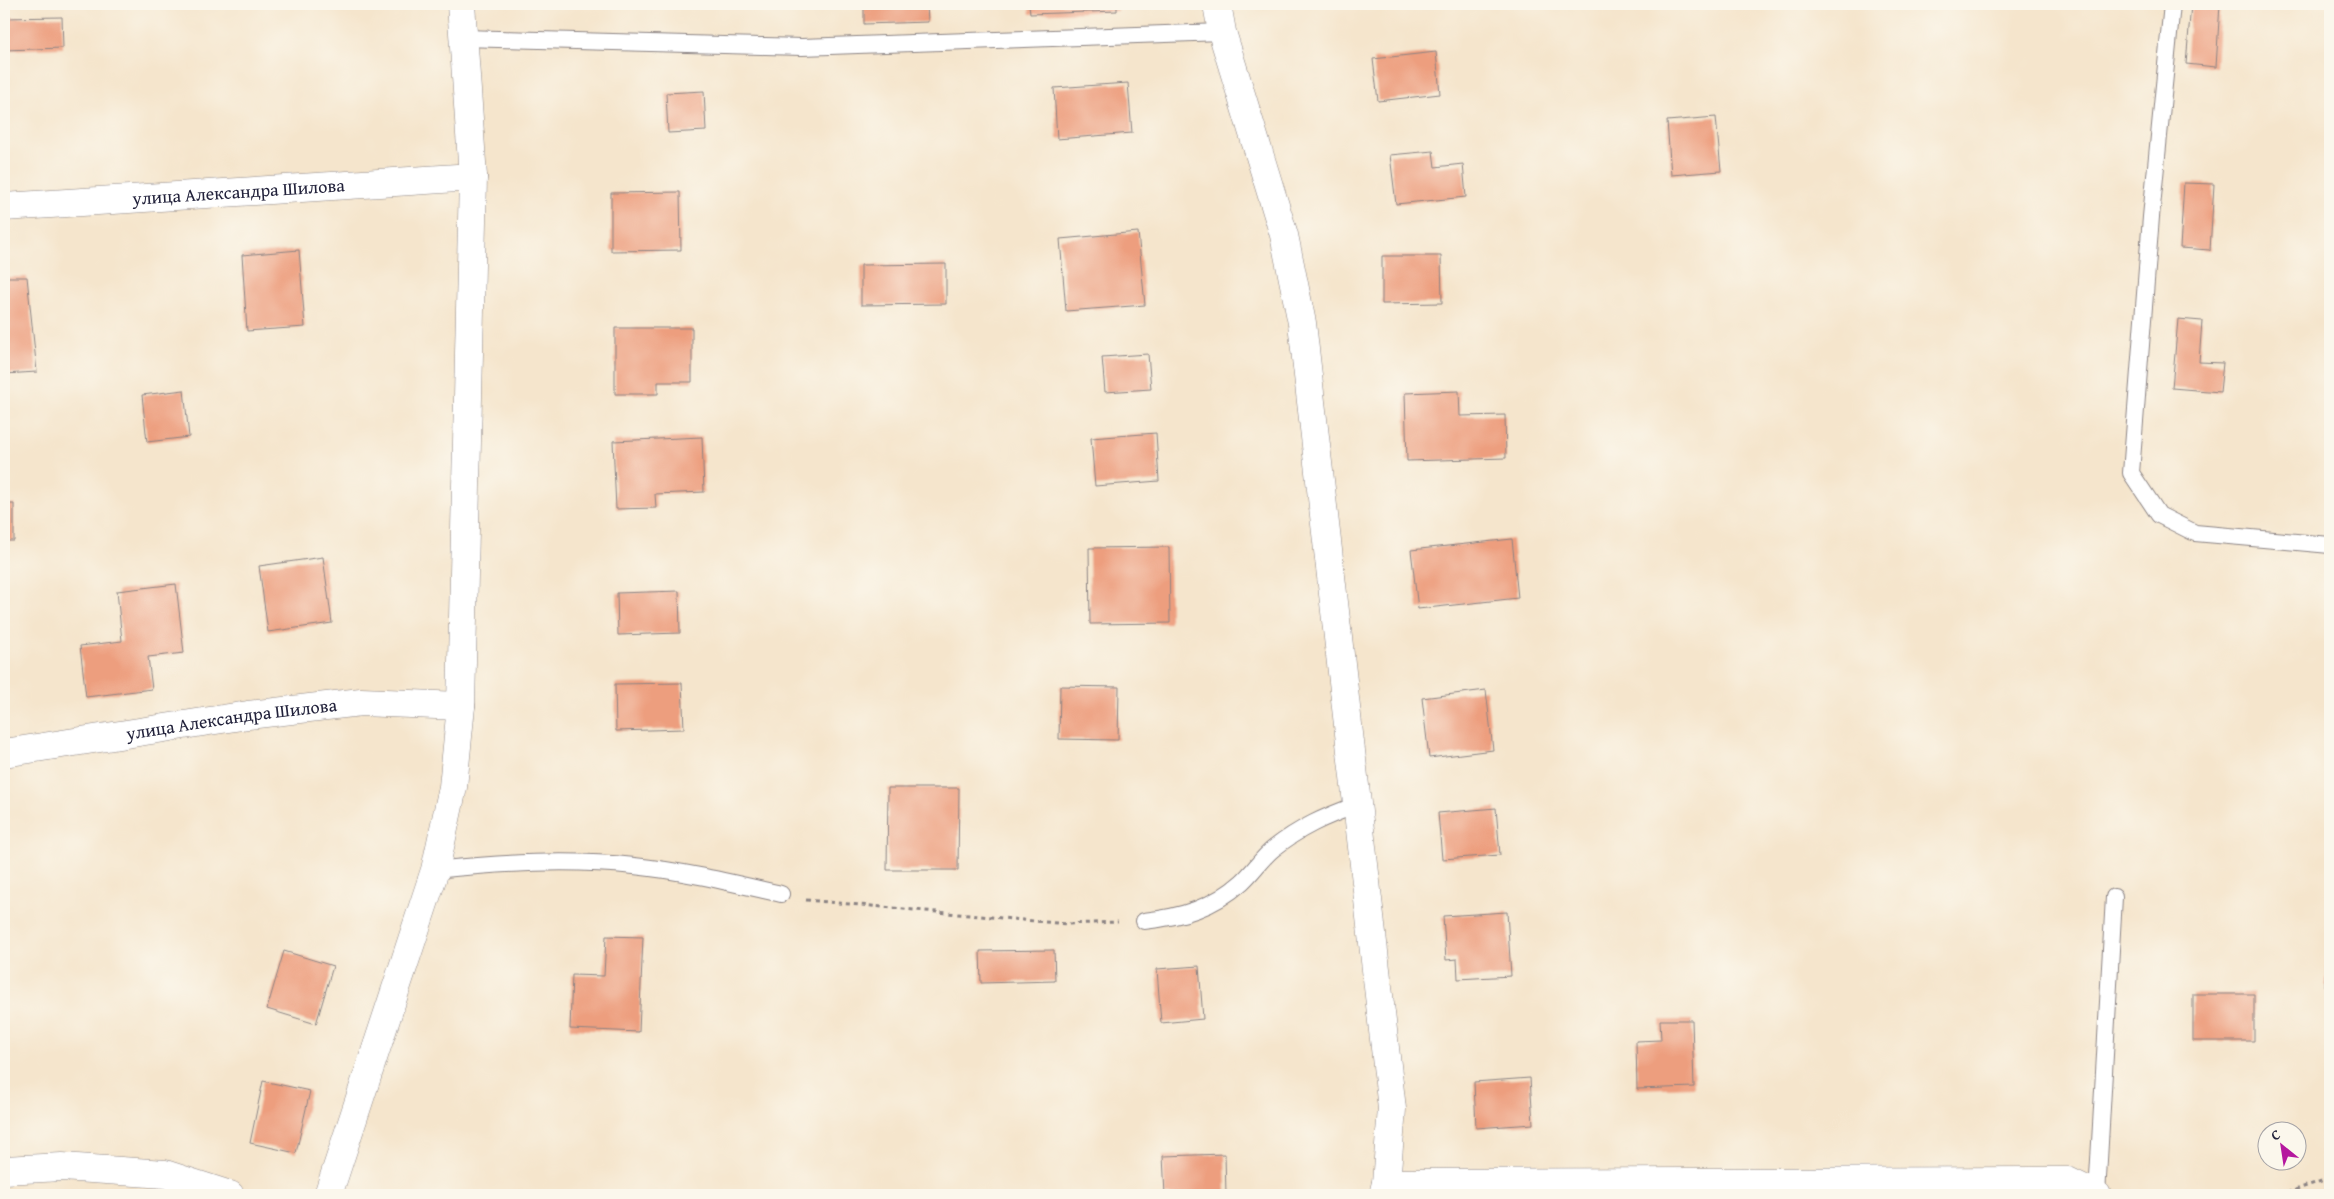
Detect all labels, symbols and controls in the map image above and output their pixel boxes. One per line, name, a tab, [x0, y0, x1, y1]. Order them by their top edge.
street label: улица Александра Шилова	[131, 171, 346, 212]
street label: улица Александра Шилова	[123, 691, 339, 747]
north arrow	[2256, 1122, 2306, 1172]
text: С	[2267, 1124, 2284, 1145]

